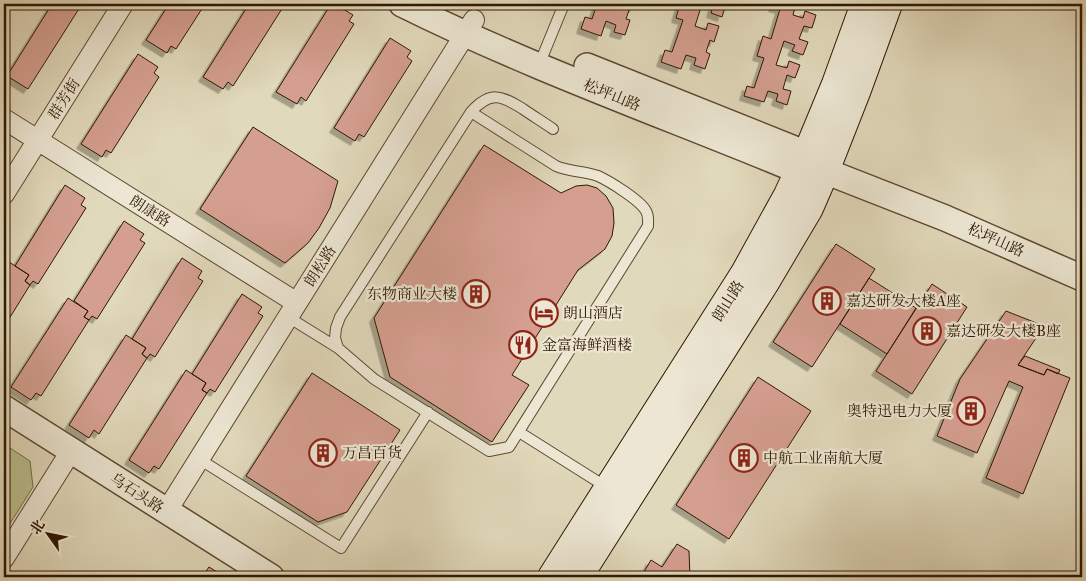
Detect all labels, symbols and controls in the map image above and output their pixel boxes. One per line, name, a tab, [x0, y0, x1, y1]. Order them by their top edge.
street label: 群芳街	[44, 75, 84, 123]
street label: 松坪山路	[581, 75, 643, 115]
street label: 朗康路	[126, 191, 174, 231]
street label: 松坪山路	[965, 220, 1027, 260]
street label: 朗松路	[300, 242, 340, 290]
street label: 朗山路	[708, 277, 748, 325]
building icon: 东物商业大楼	[461, 279, 491, 309]
place label: 东物商业大楼	[367, 285, 457, 303]
building icon: 嘉达研发大楼A座	[812, 286, 842, 316]
place label: 嘉达研发大楼A座	[846, 292, 961, 310]
hotel icon: 朗山酒店	[529, 298, 559, 328]
place label: 朗山酒店	[563, 304, 623, 322]
building icon: 嘉达研发大楼B座	[912, 316, 942, 346]
place label: 嘉达研发大楼B座	[946, 322, 1061, 340]
restaurant icon: 金富海鲜酒楼	[508, 330, 538, 360]
place label: 金富海鲜酒楼	[542, 336, 632, 354]
building icon: 奥特迅电力大厦	[956, 396, 986, 426]
place label: 奥特迅电力大厦	[847, 402, 952, 420]
building icon: 万昌百货	[308, 438, 338, 468]
building icon: 中航工业南航大厦	[729, 443, 759, 473]
place label: 万昌百货	[342, 444, 402, 462]
place label: 中航工业南航大厦	[763, 449, 883, 467]
street label: 乌石头路	[107, 469, 167, 517]
north arrow	[22, 508, 72, 558]
text: 北	[27, 517, 48, 538]

